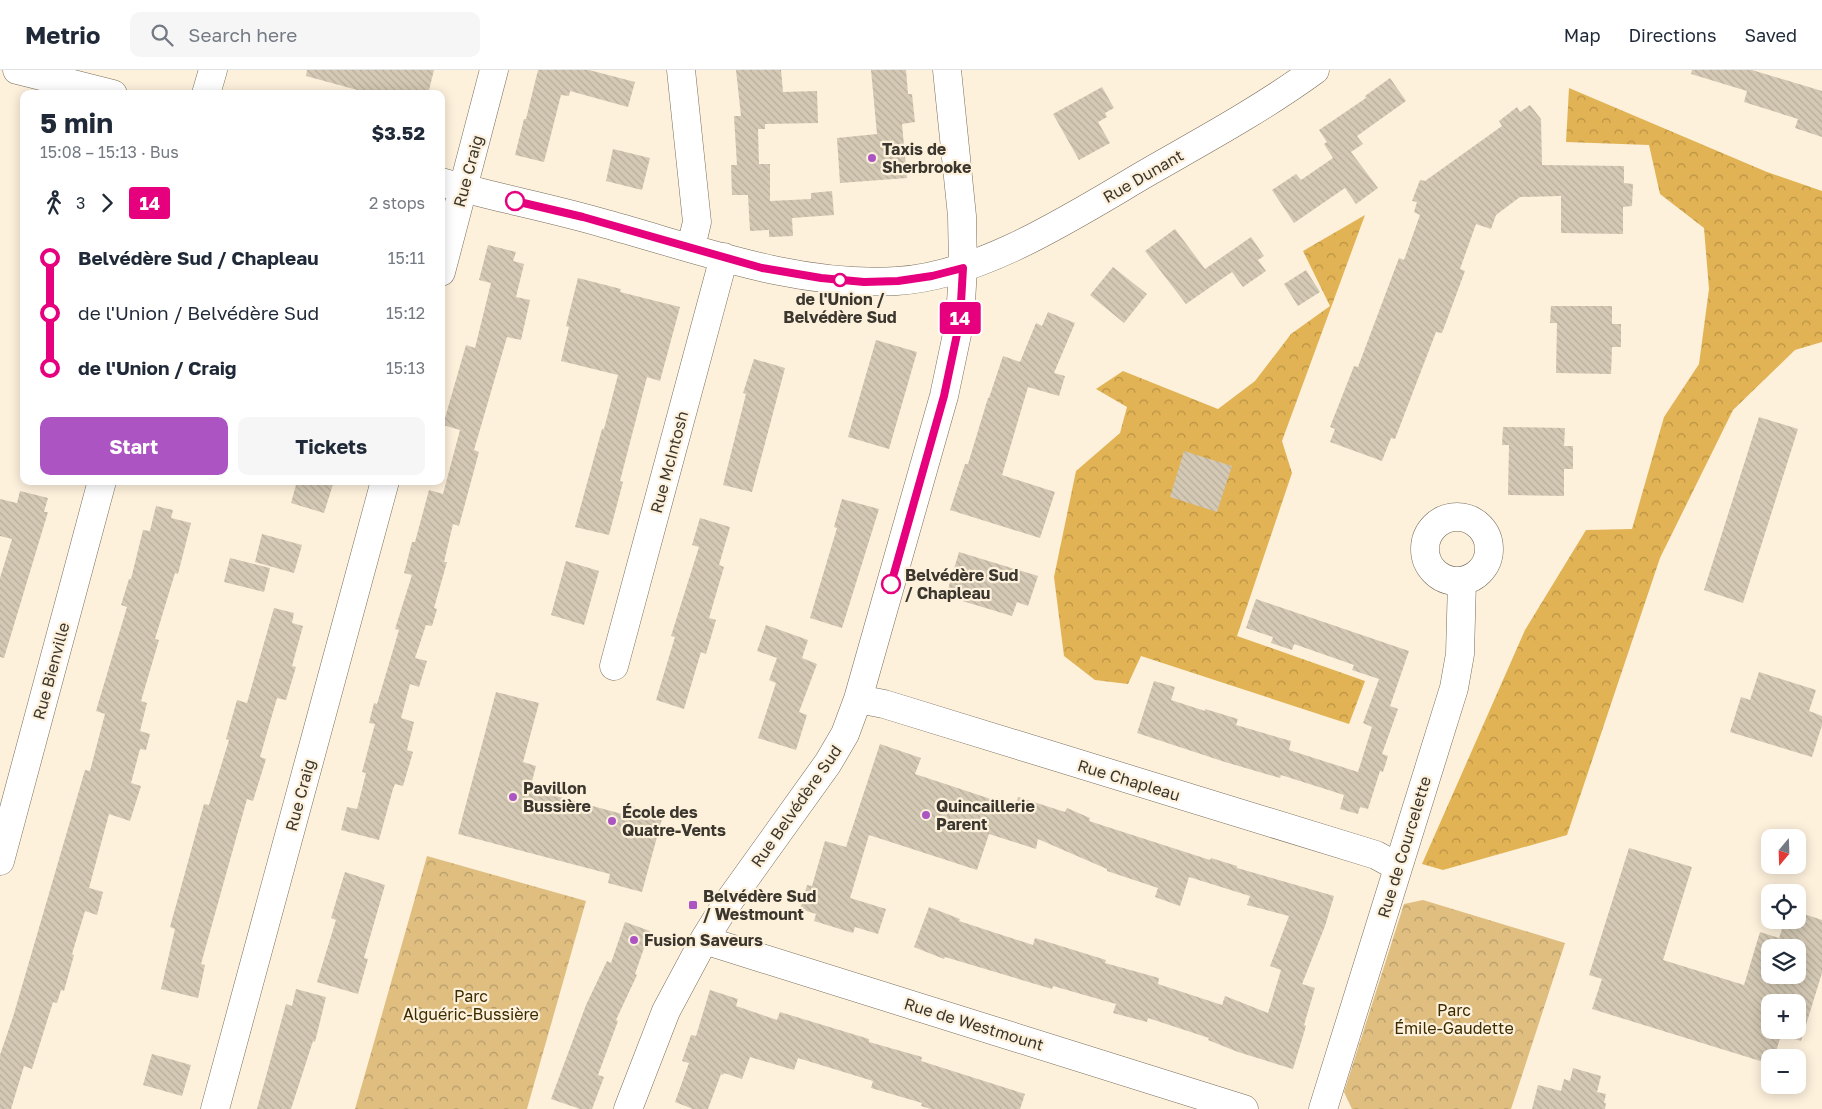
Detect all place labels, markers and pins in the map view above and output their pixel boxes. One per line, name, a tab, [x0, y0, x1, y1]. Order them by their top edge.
place label: Taxis de Sherbrooke	[882, 139, 972, 177]
marker: Taxis de Sherbrooke	[866, 152, 878, 164]
unlabelled marker	[505, 191, 525, 211]
marker: de l'Union / Belvédère Sud	[833, 273, 847, 287]
place label: de l'Union / Belvédère Sud	[783, 289, 897, 327]
place label: Belvédère Sud / Chapleau	[905, 565, 1018, 603]
marker: Belvédère Sud / Chapleau	[881, 574, 901, 594]
place label: Pavillon Bussière	[523, 778, 591, 816]
marker: Pavillon Bussière	[507, 791, 519, 803]
place label: Quincaillerie Parent	[936, 796, 1035, 834]
place label: École des Quatre-Vents	[622, 802, 726, 840]
marker: Quincaillerie Parent	[920, 809, 932, 821]
marker: École des Quatre-Vents	[606, 815, 618, 827]
place label: Belvédère Sud / Westmount	[703, 886, 816, 924]
marker: Belvédère Sud / Westmount	[687, 899, 699, 911]
place label: Fusion Saveurs	[644, 930, 763, 950]
marker: Fusion Saveurs	[628, 934, 640, 946]

